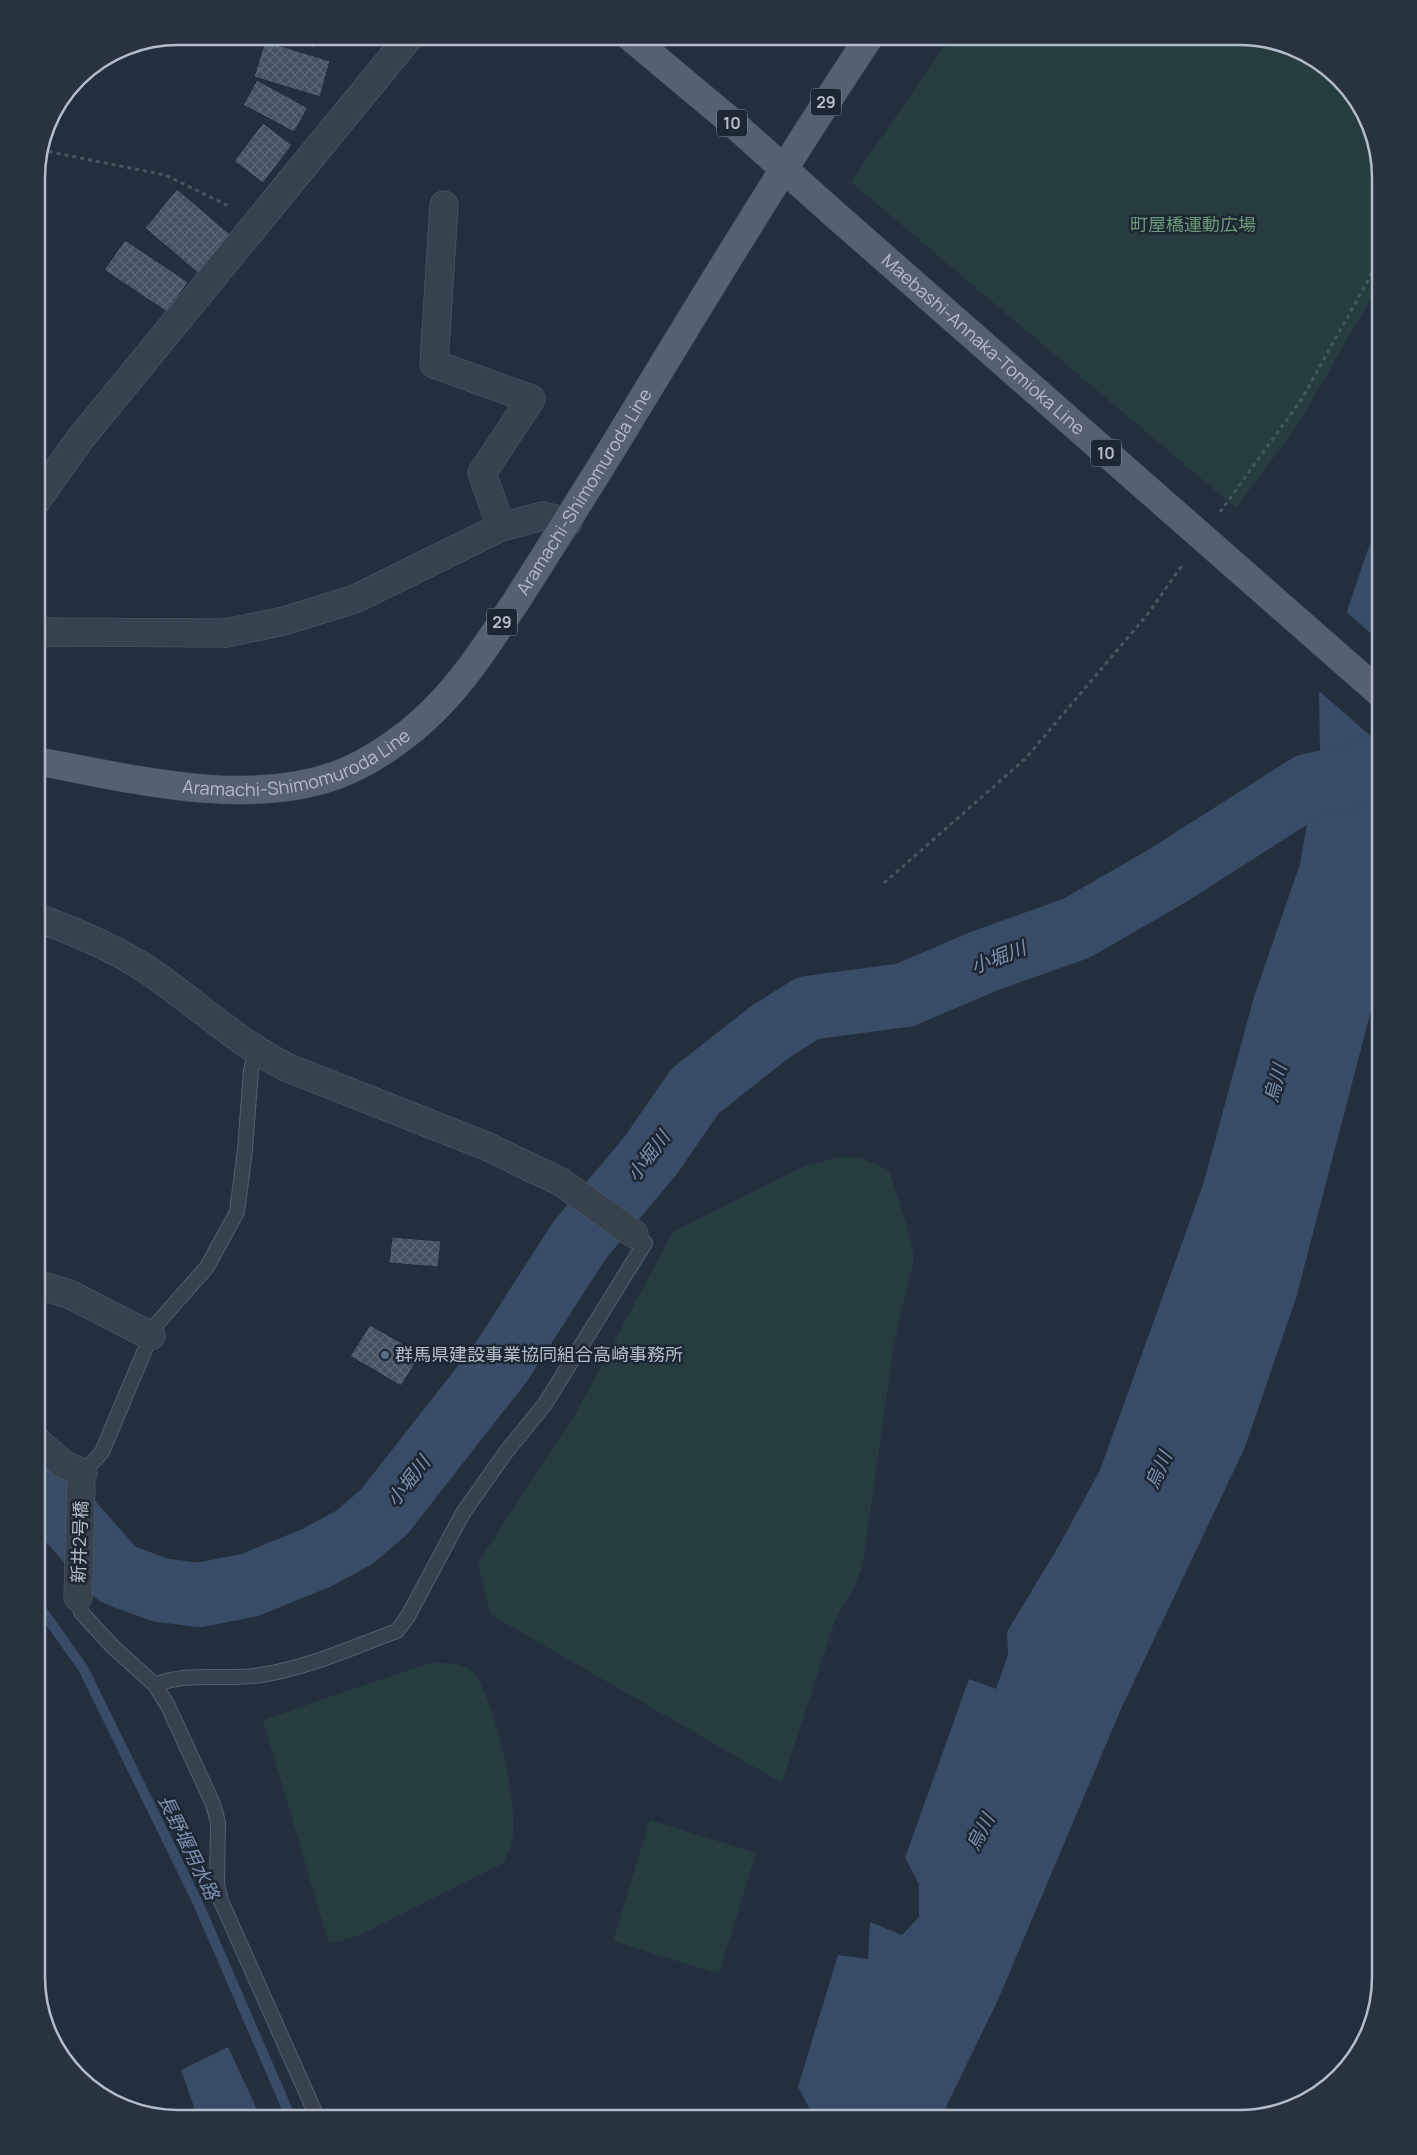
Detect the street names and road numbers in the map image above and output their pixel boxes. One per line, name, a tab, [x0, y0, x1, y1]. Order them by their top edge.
road number: 29	[811, 88, 841, 115]
road number: 10	[717, 110, 747, 136]
street label: Maebashi-Annaka-Tomioka Line	[877, 248, 1090, 440]
street label: Aramachi-Shimomuroda Line	[510, 384, 657, 599]
road number: 10	[1091, 439, 1121, 466]
road number: 29	[487, 608, 517, 636]
street label: Aramachi-Shimomuroda Line	[181, 723, 415, 801]
street label: 新井2号橋	[66, 1500, 92, 1583]

